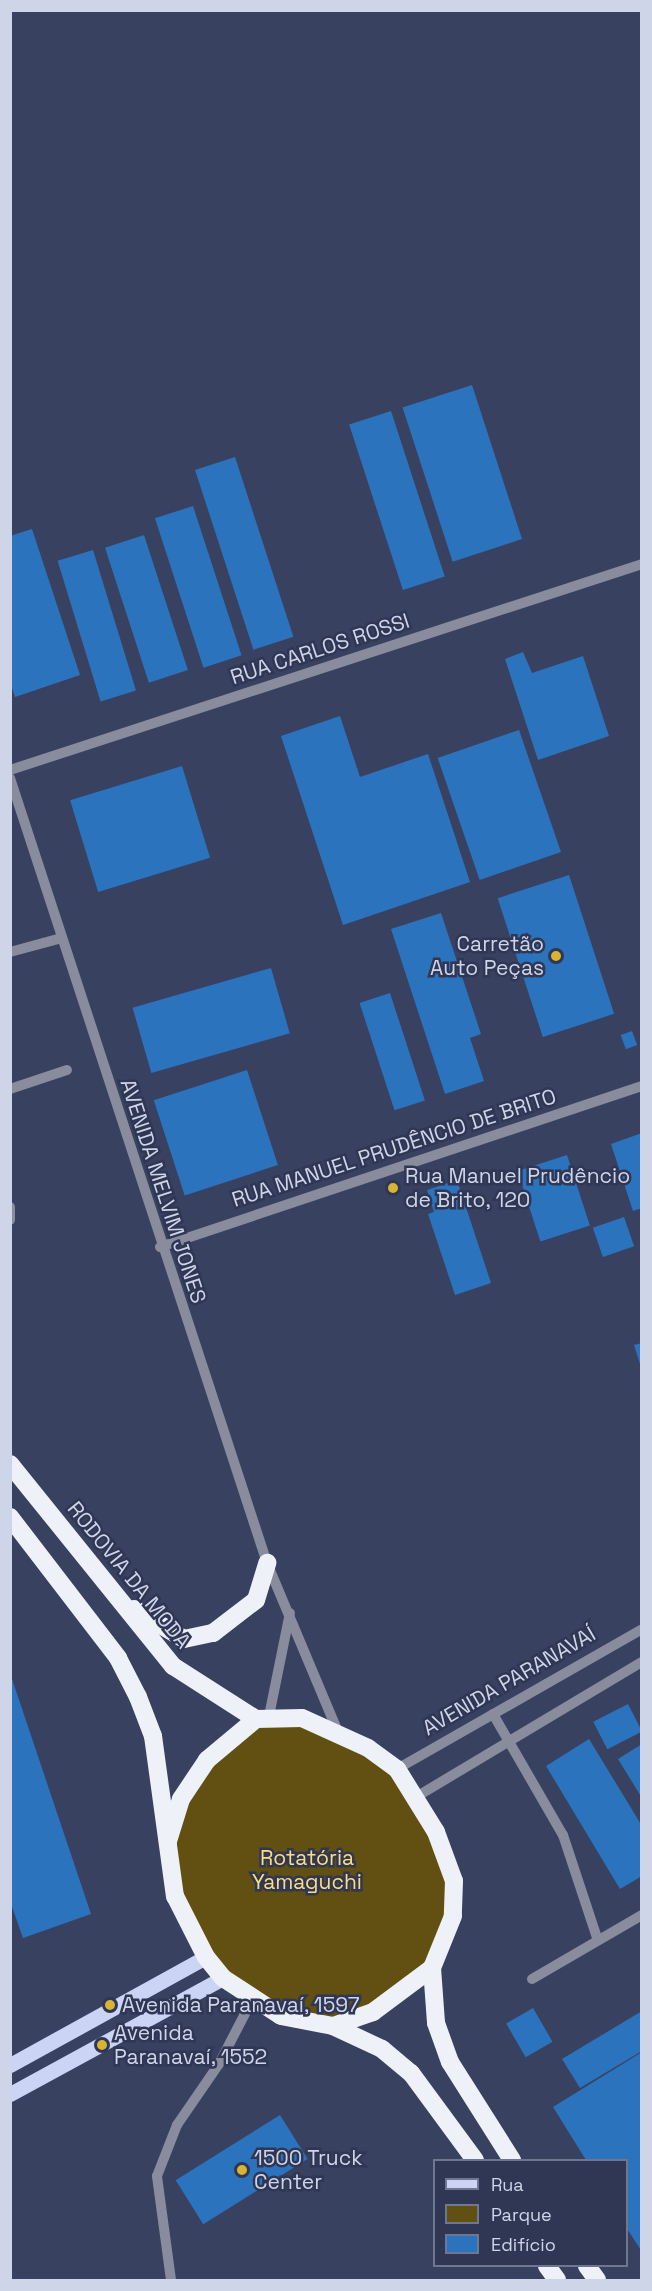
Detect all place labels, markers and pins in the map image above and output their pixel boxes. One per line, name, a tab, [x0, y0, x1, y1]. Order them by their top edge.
place label: Carretão Auto Peças	[430, 931, 544, 981]
marker: Carretão Auto Peças	[549, 949, 563, 963]
place label: Rua Manuel Prudêncio de Brito, 120	[405, 1163, 630, 1213]
marker: Rua Manuel Prudêncio de Brito, 120	[386, 1181, 400, 1195]
place label: Avenida Paranavaí, 1597	[122, 1992, 360, 2018]
marker: Avenida Paranavaí, 1597	[103, 1998, 117, 2012]
place label: Avenida Paranavaí, 1552	[114, 2020, 268, 2070]
marker: Avenida Paranavaí, 1552	[95, 2038, 109, 2052]
place label: 1500 Truck Center	[254, 2145, 363, 2195]
marker: 1500 Truck Center	[235, 2163, 249, 2177]

